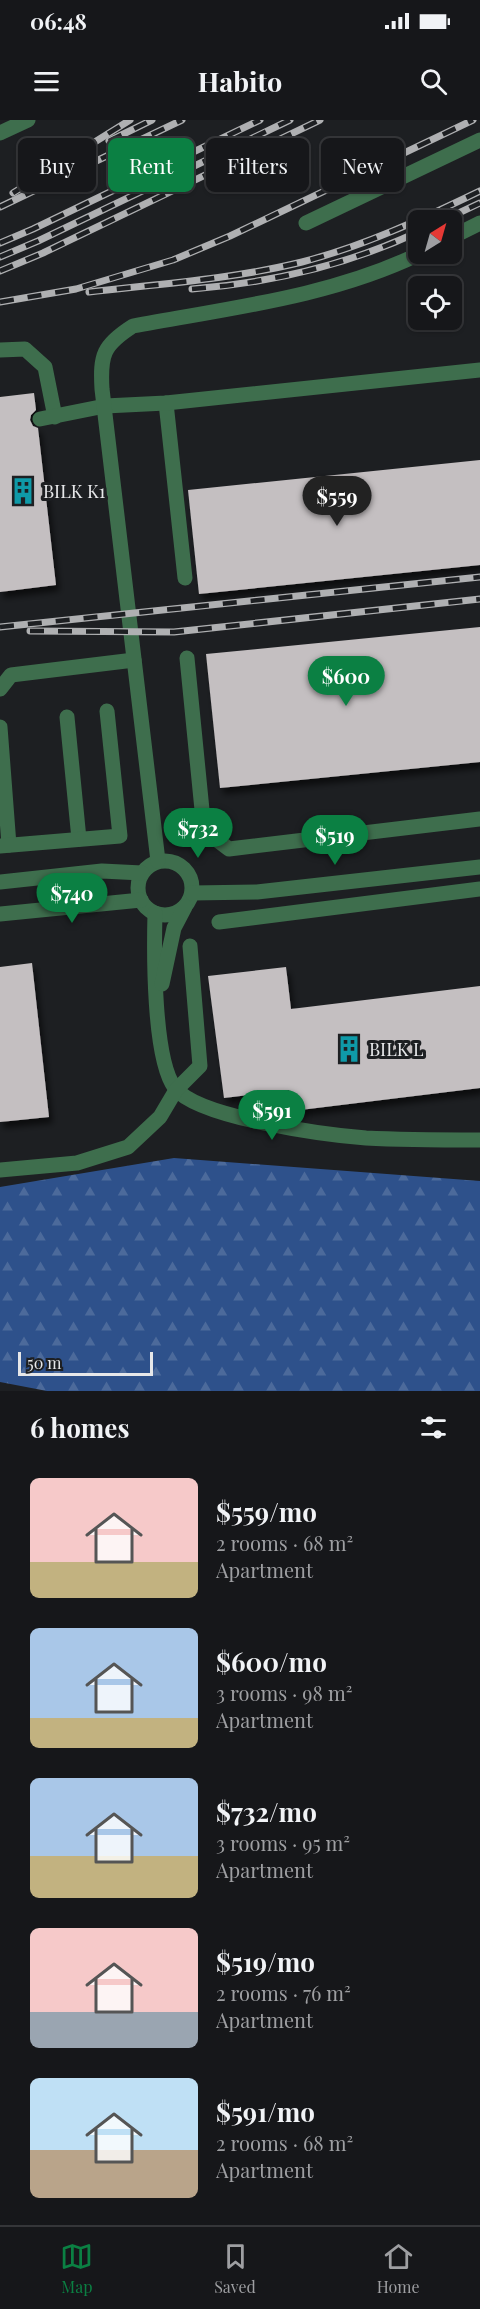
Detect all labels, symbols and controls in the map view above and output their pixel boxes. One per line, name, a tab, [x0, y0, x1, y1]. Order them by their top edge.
text: 06:48	[30, 6, 87, 36]
text: Habito	[198, 63, 282, 99]
icon: menu	[30, 65, 63, 98]
icon: search	[417, 65, 450, 98]
chip: Buy	[18, 138, 96, 192]
chip: Rent	[108, 138, 194, 192]
chip: Filters	[206, 138, 309, 192]
chip: New	[321, 138, 404, 192]
north arrow	[408, 210, 462, 264]
map controls	[408, 210, 462, 330]
button: locate	[408, 276, 462, 330]
building icon: BILK K1	[8, 476, 38, 506]
pin: $559	[301, 476, 373, 527]
place label: BILK K1	[43, 479, 106, 503]
text: $559	[317, 482, 357, 509]
pin: $600	[310, 656, 382, 707]
text: $600	[322, 662, 370, 689]
pin: $732	[162, 808, 234, 859]
text: $732	[178, 814, 218, 841]
pin: $519	[299, 815, 371, 866]
text: $519	[315, 821, 355, 848]
pin: $740	[36, 873, 108, 924]
text: $740	[51, 879, 94, 906]
building icon: BILK L	[334, 1034, 364, 1064]
place label: BILK L	[369, 1037, 424, 1061]
pin: $591	[236, 1090, 308, 1141]
text: $591	[252, 1096, 292, 1123]
scale bar	[18, 1349, 153, 1376]
text: 50 m	[27, 1352, 61, 1373]
text: 6 homes	[30, 1410, 129, 1445]
icon: filters	[417, 1411, 450, 1444]
text: $559/mo	[216, 1494, 317, 1529]
icon: home	[78, 1502, 150, 1574]
text: 2 rooms · 68 m²	[216, 1529, 353, 1556]
text: Apartment	[216, 1556, 313, 1583]
text: $600/mo	[216, 1644, 327, 1679]
icon: home	[78, 1652, 150, 1724]
text: 3 rooms · 98 m²	[216, 1679, 352, 1706]
text: Apartment	[216, 1706, 313, 1733]
text: $732/mo	[216, 1794, 317, 1829]
icon: home	[78, 1802, 150, 1874]
text: 3 rooms · 95 m²	[216, 1829, 350, 1856]
text: Apartment	[216, 1856, 313, 1883]
text: $519/mo	[216, 1944, 315, 1979]
icon: home	[78, 1952, 150, 2024]
text: 2 rooms · 76 m²	[216, 1979, 351, 2006]
text: Apartment	[216, 2006, 313, 2033]
text: $591/mo	[216, 2094, 315, 2129]
icon: home	[78, 2102, 150, 2174]
text: 2 rooms · 68 m²	[216, 2129, 353, 2156]
text: Apartment	[216, 2156, 313, 2183]
tab: Map	[60, 2240, 93, 2297]
tab: Saved	[214, 2240, 256, 2297]
tab: Home	[377, 2240, 420, 2297]

